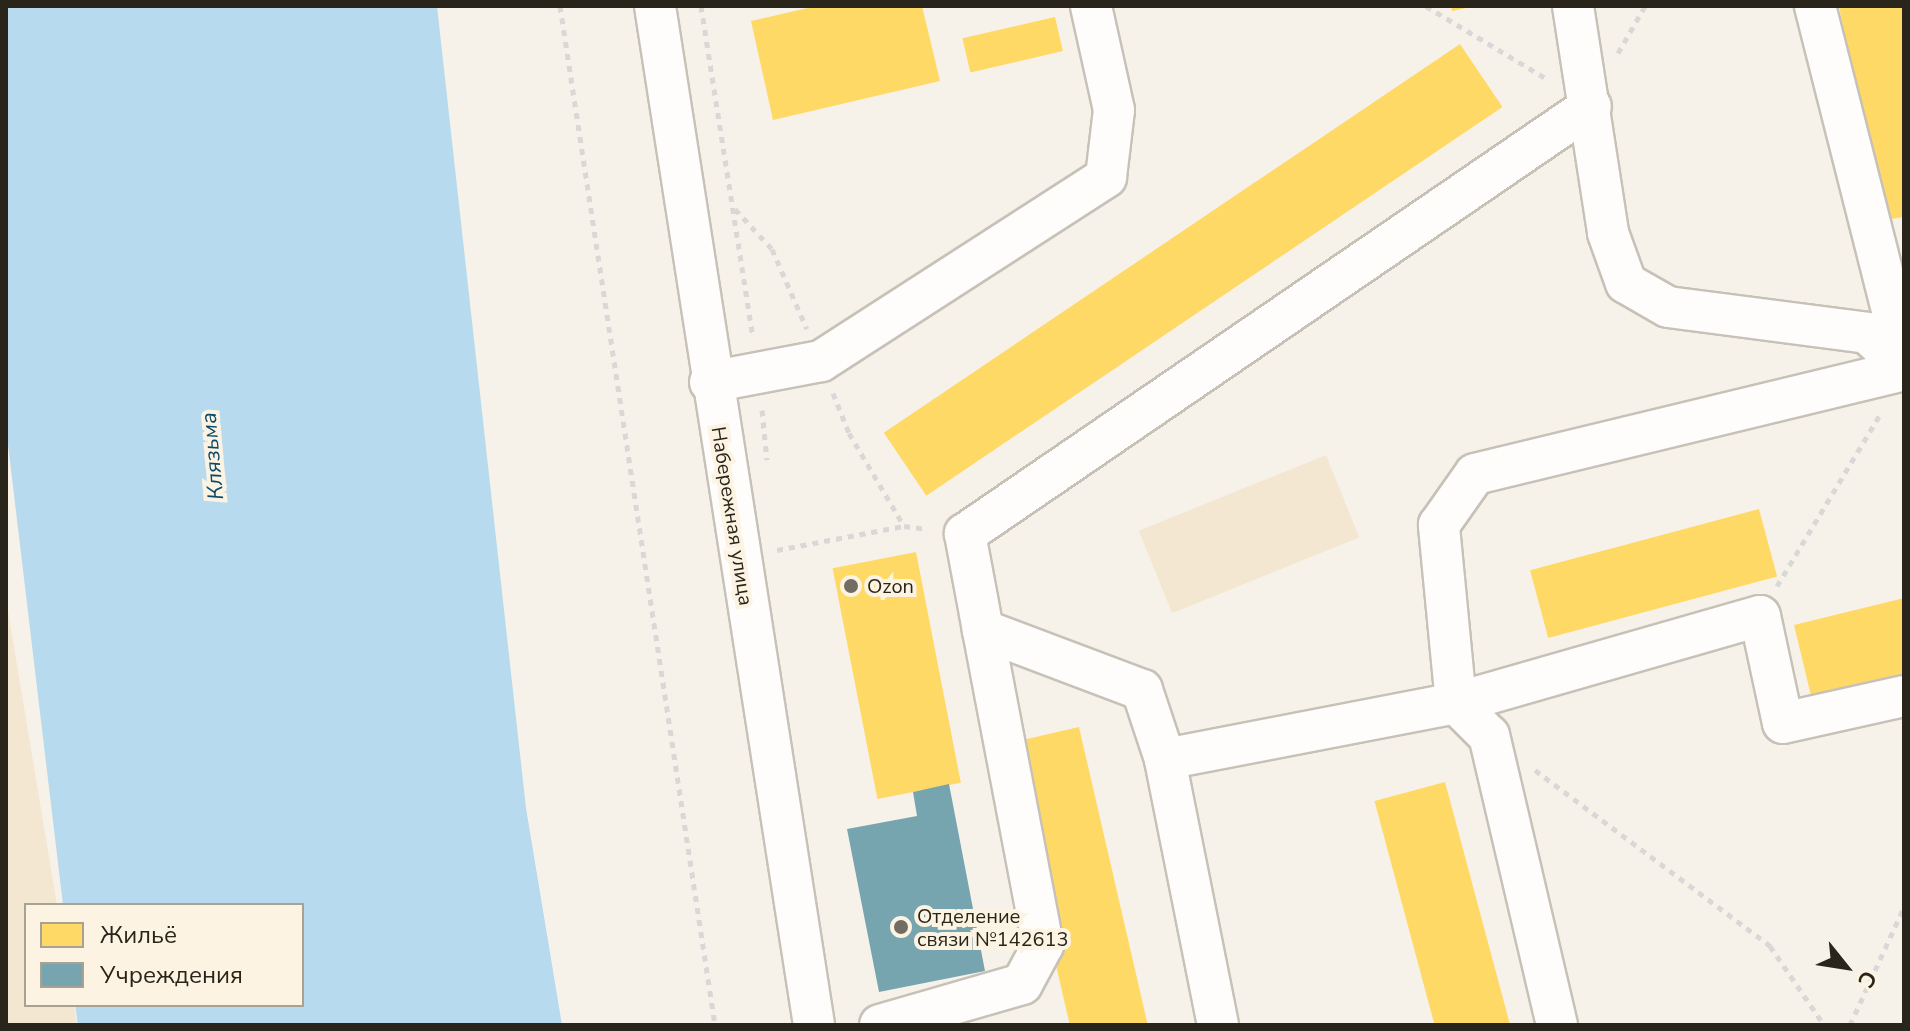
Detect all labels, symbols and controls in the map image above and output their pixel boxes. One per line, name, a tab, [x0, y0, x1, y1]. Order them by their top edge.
water label: Клязьма	[196, 411, 230, 501]
street label: Набережная улица	[706, 425, 758, 607]
place label: Ozon	[867, 574, 914, 598]
marker: Ozon	[842, 577, 860, 595]
legend	[24, 903, 304, 1007]
place label: Отделение связи №142613	[917, 904, 1069, 951]
marker: Отделение связи №142613	[892, 918, 910, 936]
text: Жильё	[100, 919, 177, 951]
north arrow	[1806, 927, 1886, 1007]
text: Учреждения	[100, 959, 243, 991]
text: С	[1850, 965, 1884, 993]

